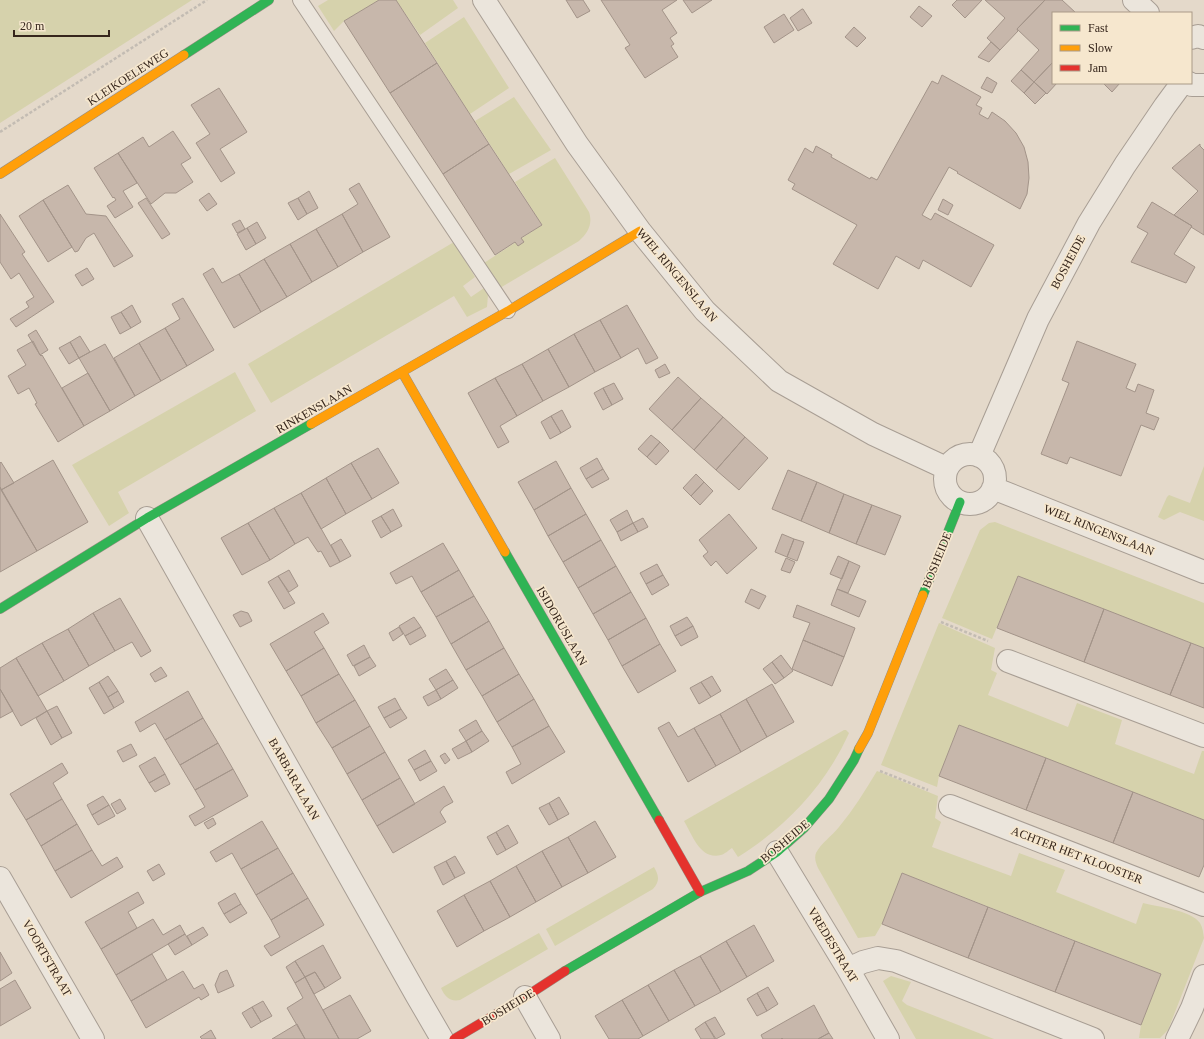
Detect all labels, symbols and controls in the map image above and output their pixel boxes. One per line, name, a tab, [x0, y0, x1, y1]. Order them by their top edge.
scale bar	[14, 12, 109, 38]
legend	[1052, 12, 1192, 84]
text: 20 m	[20, 19, 45, 33]
text: Fast	[1088, 21, 1109, 35]
text: Slow	[1088, 41, 1113, 55]
street label: KLEIKOELEWEG	[85, 45, 171, 108]
text: Jam	[1088, 61, 1108, 75]
street label: WIEL RINGENSLAAN	[634, 225, 720, 325]
street label: BOSHEIDE	[1048, 233, 1088, 291]
street label: RINKENSLAAN	[274, 381, 355, 436]
street label: WIEL RINGENSLAAN	[1042, 501, 1157, 559]
street label: BOSHEIDE	[919, 530, 955, 590]
street label: ISIDORUSLAAN	[534, 584, 590, 668]
street label: BARBARALAAN	[266, 736, 322, 823]
street label: BOSHEIDE	[758, 817, 812, 865]
street label: ACHTER HET KLOOSTER	[1009, 823, 1145, 887]
street label: VREDESTRAAT	[805, 905, 861, 986]
street label: VOORTSTRAAT	[19, 917, 75, 999]
street label: BOSHEIDE	[479, 986, 537, 1028]

